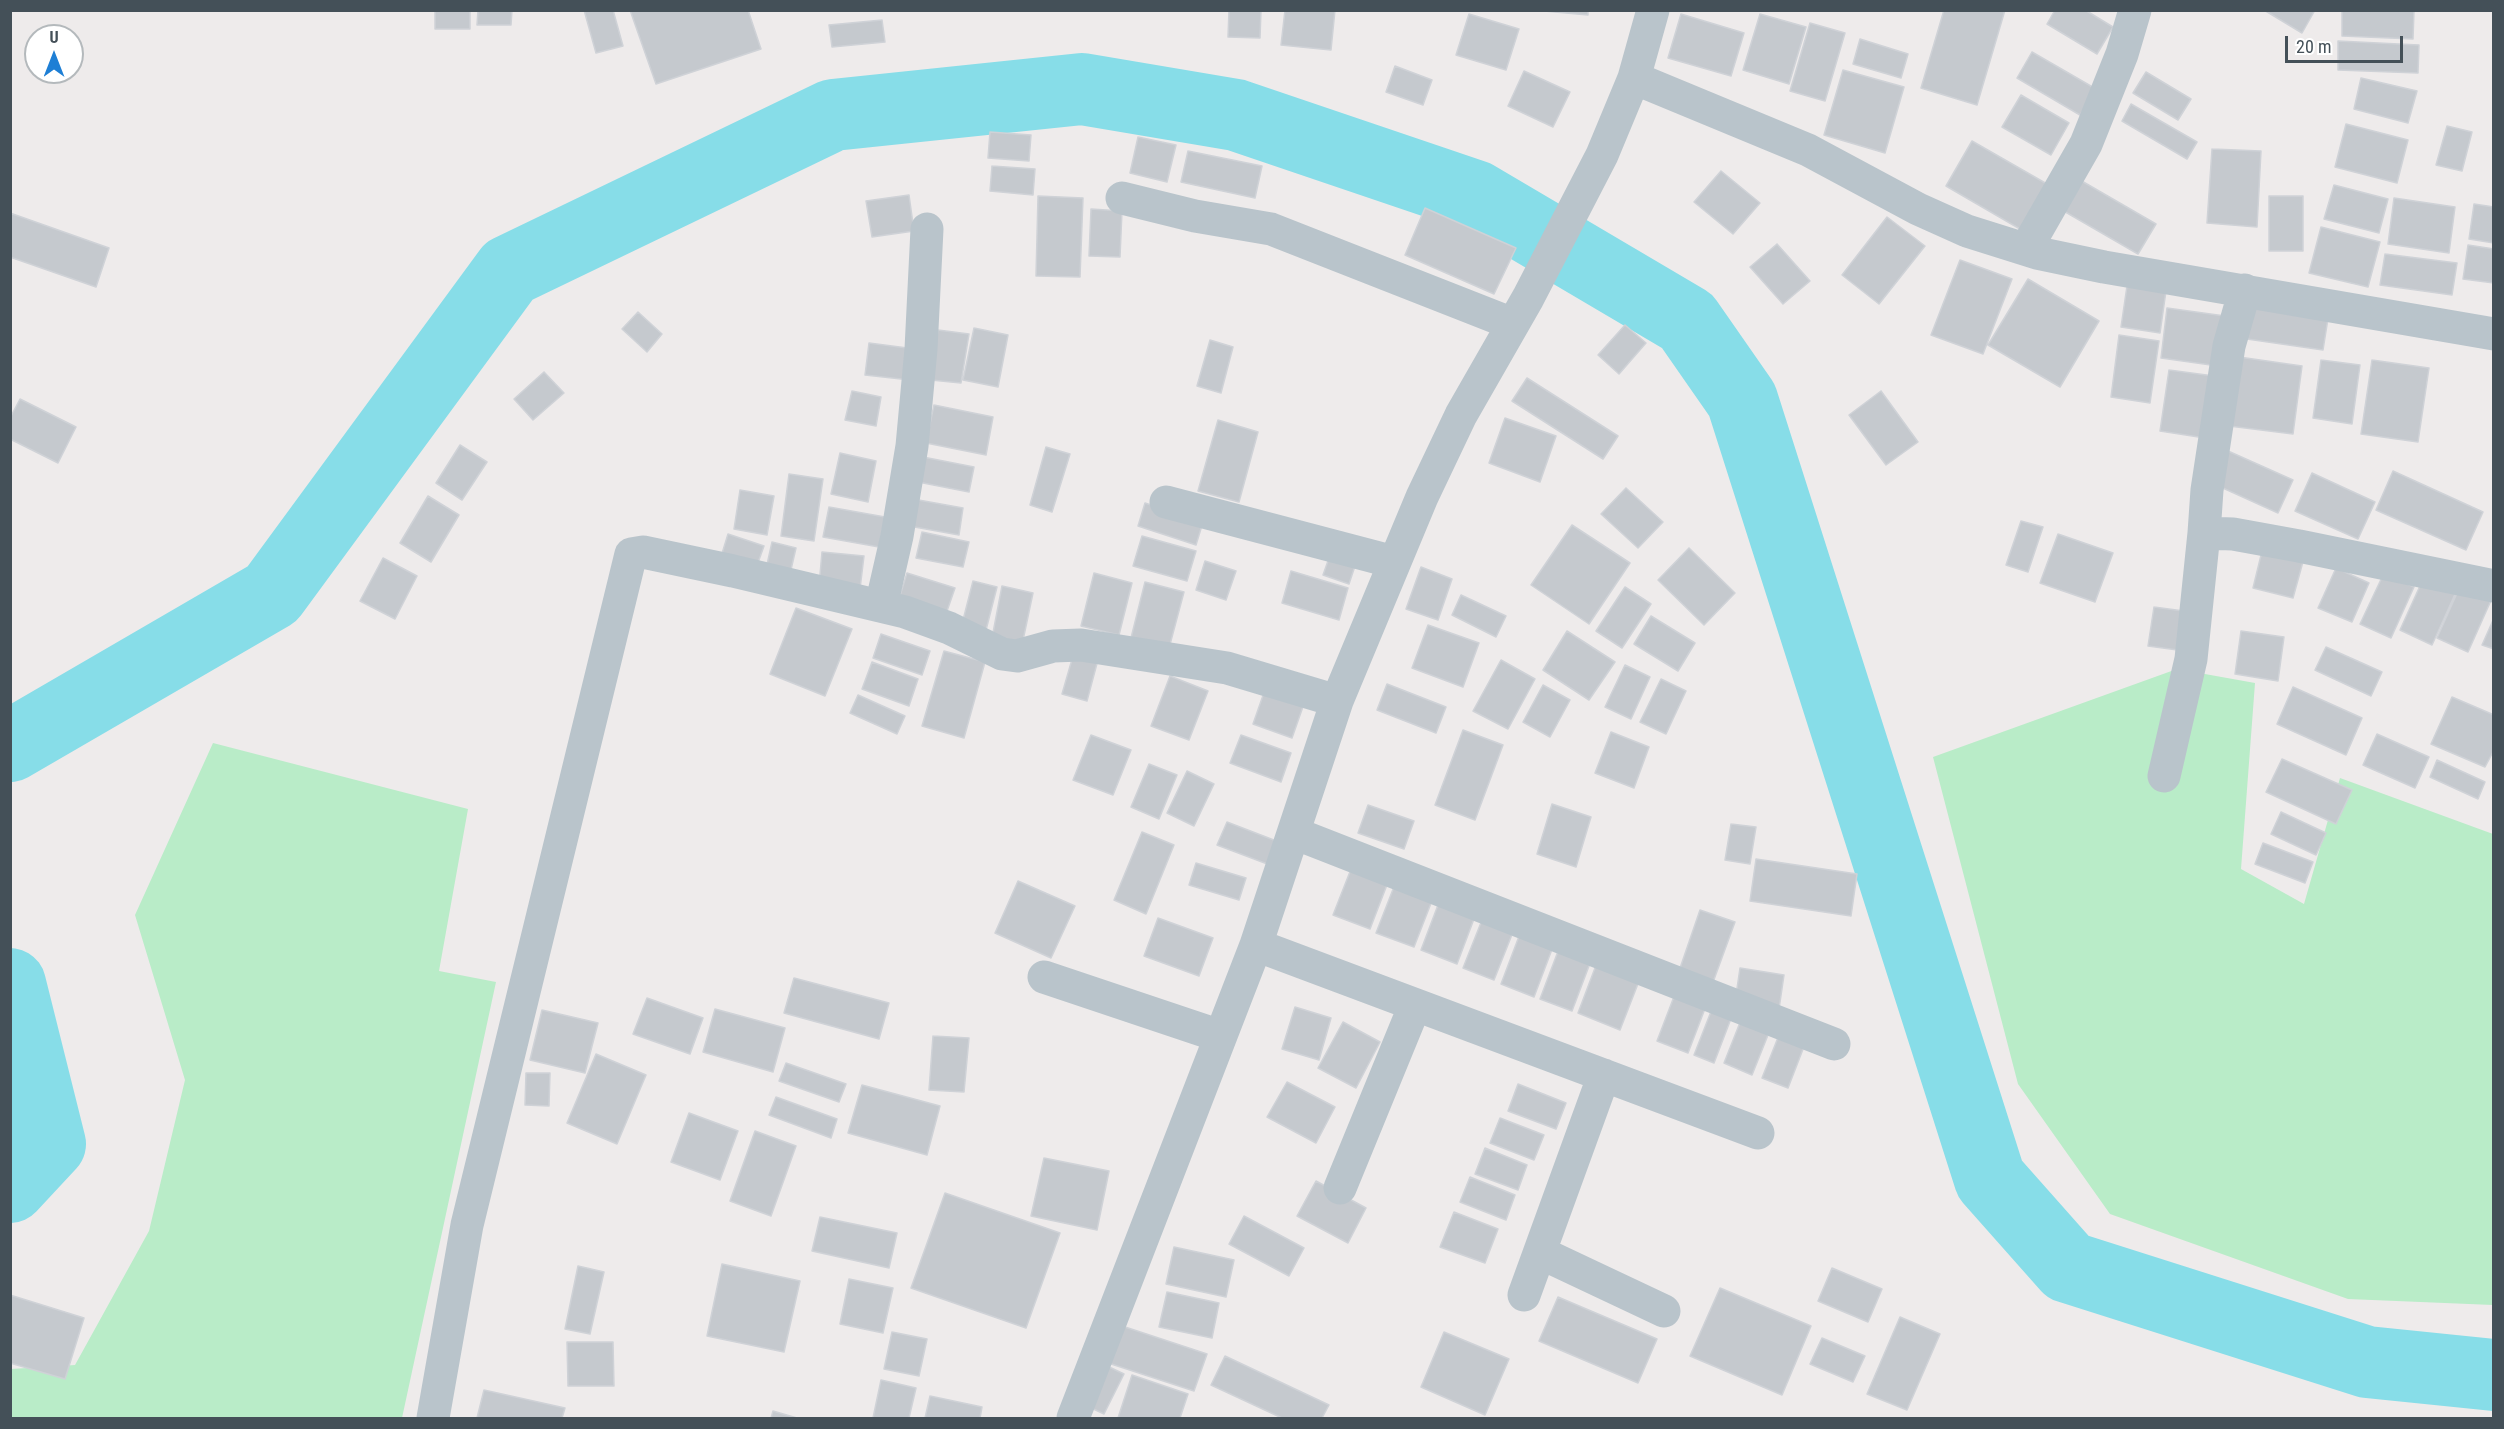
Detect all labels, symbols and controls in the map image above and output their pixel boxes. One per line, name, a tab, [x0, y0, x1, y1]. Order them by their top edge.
north arrow	[24, 24, 84, 84]
scale bar	[2288, 24, 2406, 62]
text: U	[49, 28, 59, 47]
text: 20 m	[2296, 36, 2331, 57]

